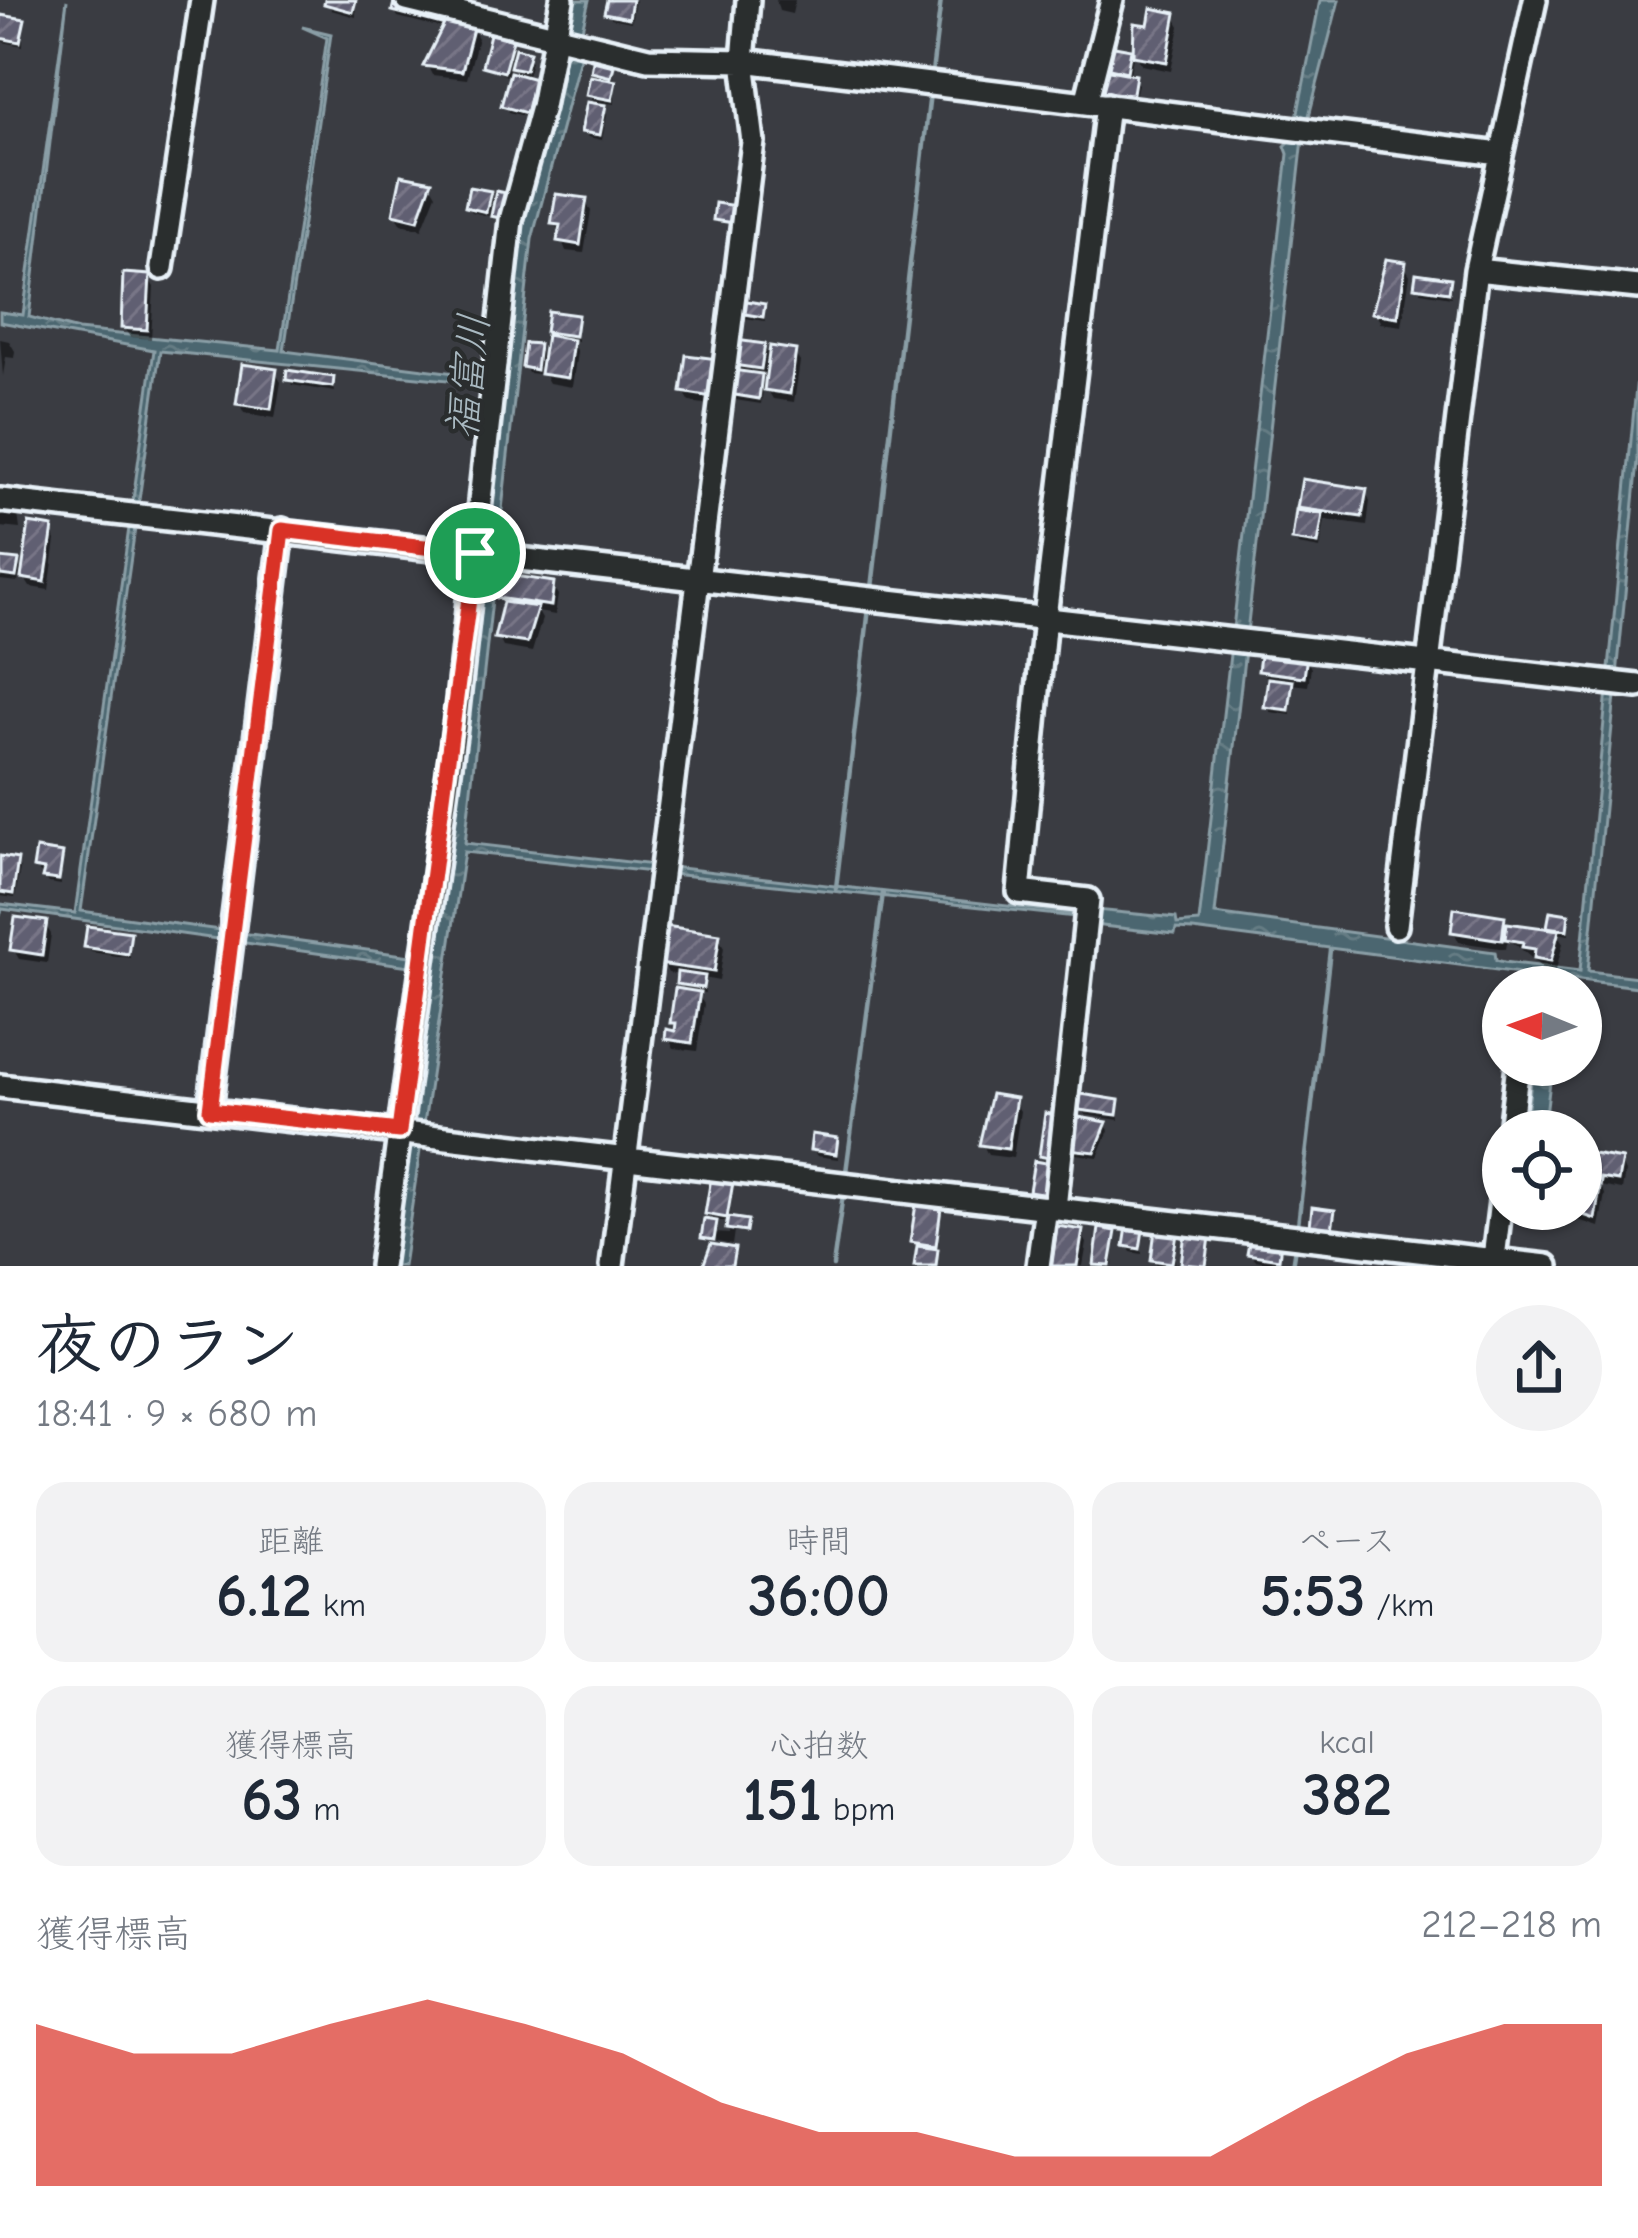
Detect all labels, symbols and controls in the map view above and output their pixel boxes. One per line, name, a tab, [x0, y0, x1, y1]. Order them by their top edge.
water label: 福富川	[438, 311, 499, 441]
pin	[424, 502, 526, 604]
icon: arrive	[442, 520, 508, 586]
north arrow	[1482, 966, 1602, 1086]
map controls	[1482, 966, 1602, 1230]
button: locate	[1482, 1110, 1602, 1230]
button: share	[1476, 1305, 1602, 1431]
text: 夜のラン	[36, 1308, 300, 1384]
text: 18:41 · 9 × 680 m	[36, 1391, 318, 1436]
text: 距離	[258, 1522, 324, 1560]
text: 時間	[786, 1522, 852, 1560]
text: ペース	[1298, 1522, 1396, 1560]
text: 6.12	[216, 1562, 312, 1631]
text: 36:00	[748, 1562, 890, 1631]
text: 5:53	[1260, 1562, 1366, 1631]
text: km	[312, 1586, 366, 1624]
text: /km	[1366, 1586, 1434, 1624]
text: kcal	[1319, 1723, 1375, 1761]
text: 獲得標高	[225, 1726, 357, 1764]
text: 心拍数	[770, 1726, 869, 1764]
text: 382	[1302, 1761, 1392, 1830]
text: 63	[241, 1766, 302, 1835]
text: 151	[743, 1766, 822, 1835]
text: m	[302, 1790, 341, 1828]
text: bpm	[822, 1790, 895, 1828]
text: 212–218 m	[1421, 1902, 1602, 1947]
text: 獲得標高	[36, 1912, 192, 1957]

